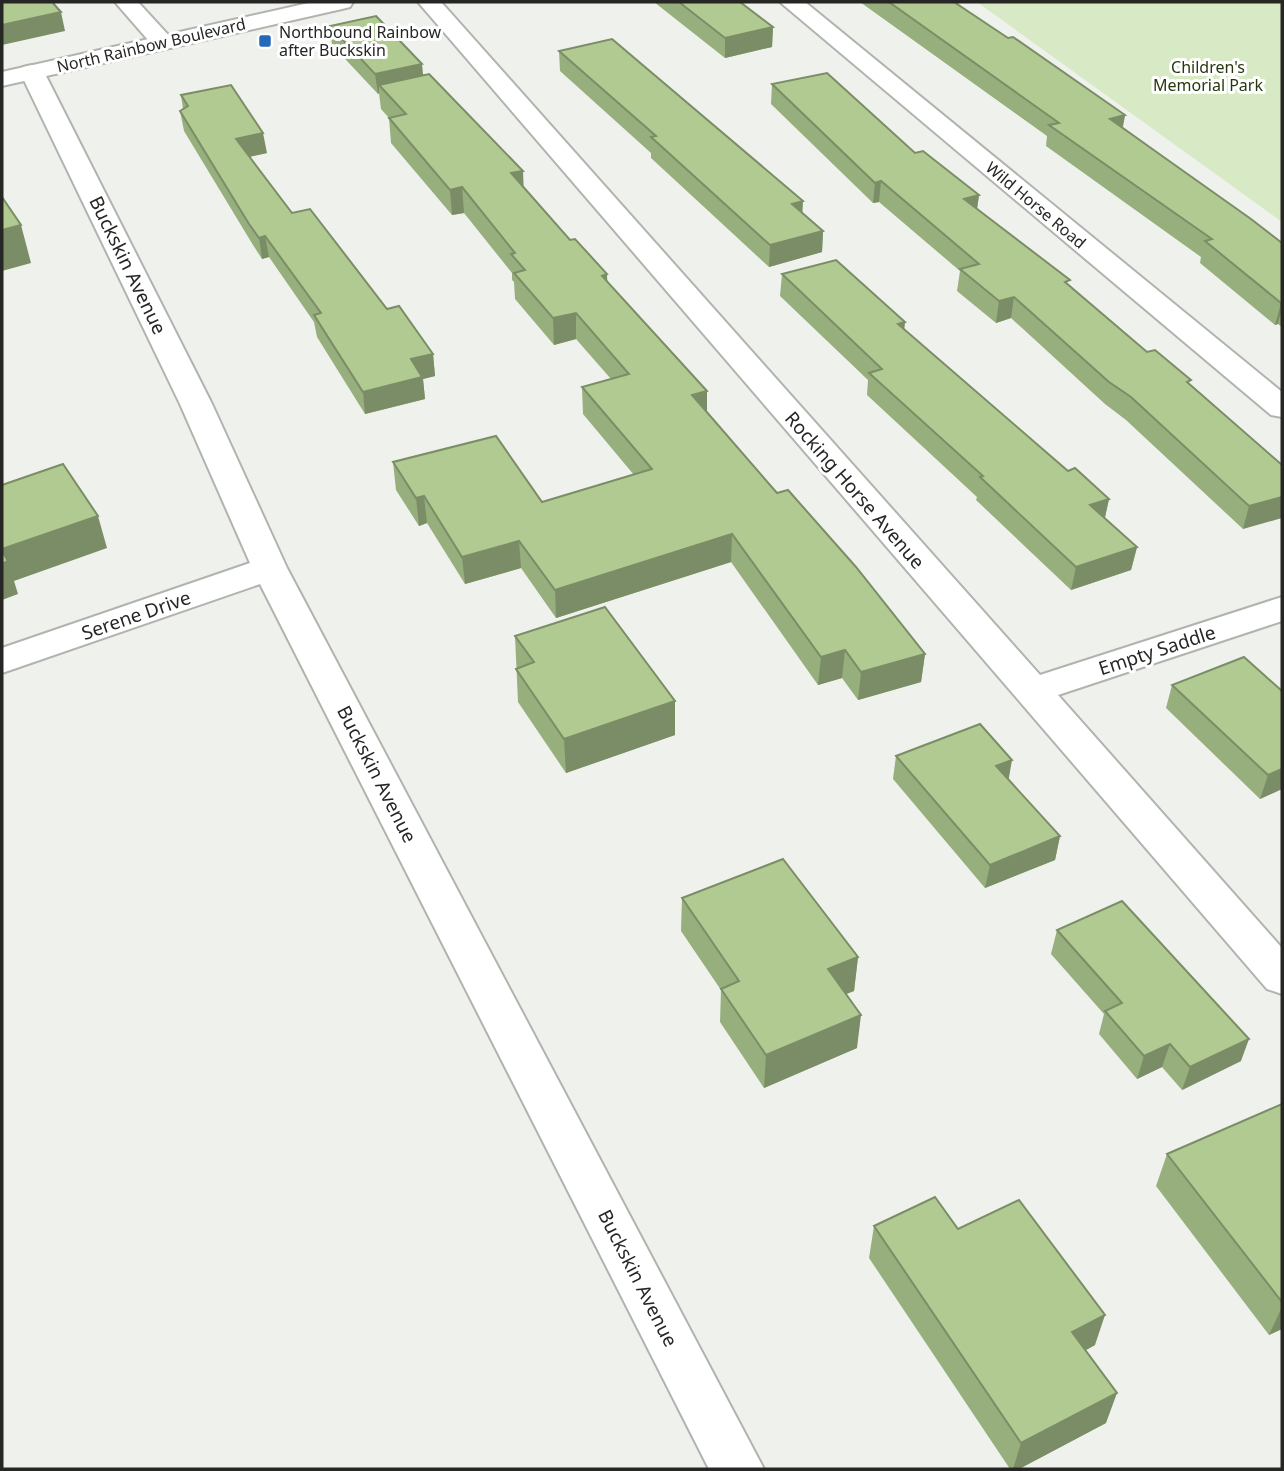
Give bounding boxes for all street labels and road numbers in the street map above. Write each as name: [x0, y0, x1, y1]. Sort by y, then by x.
street label: North Rainbow Boulevard: [54, 13, 248, 77]
street label: Wild Horse Road: [981, 157, 1091, 253]
street label: Buckskin Avenue: [83, 191, 173, 339]
street label: Rocking Horse Avenue: [779, 406, 931, 574]
street label: Serene Drive: [78, 584, 194, 646]
street label: Empty Saddle: [1095, 619, 1219, 681]
street label: Buckskin Avenue: [331, 701, 423, 847]
street label: Buckskin Avenue: [592, 1205, 684, 1351]

